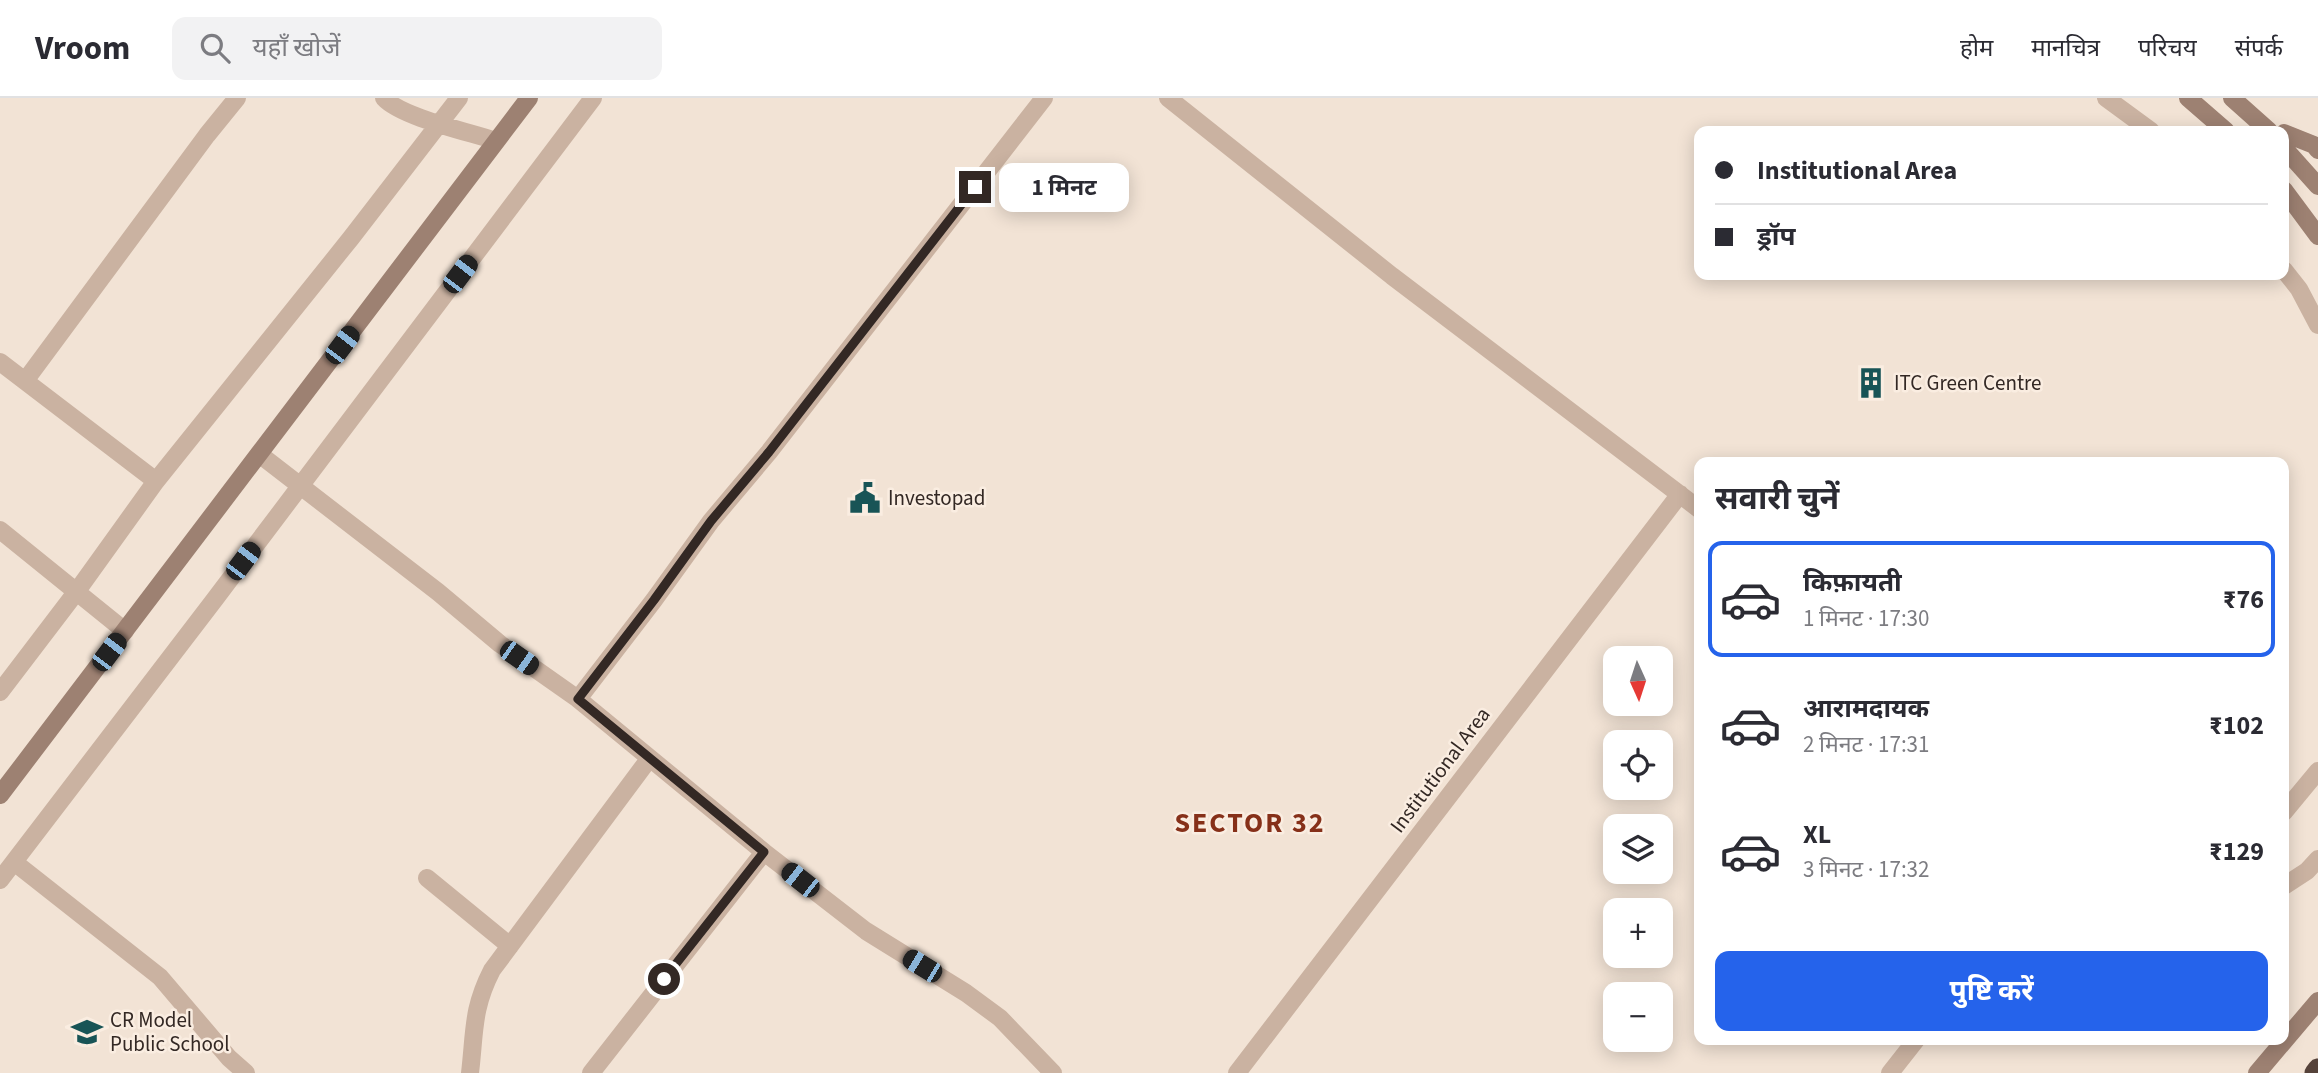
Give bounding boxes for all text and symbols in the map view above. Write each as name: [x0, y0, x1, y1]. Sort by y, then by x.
search box: [172, 17, 662, 80]
text: Vroom: [35, 25, 130, 72]
icon: search: [196, 29, 234, 67]
text: यहाँ खोजें: [252, 29, 341, 66]
text: होम: [1960, 31, 1993, 66]
text: मानचित्र: [2031, 31, 2100, 66]
text: परिचय: [2138, 31, 2197, 66]
text: संपर्क: [2235, 31, 2283, 66]
text: Institutional Area: [1757, 152, 1957, 189]
callout: 1 मिनट: [1000, 162, 1129, 212]
route end: [959, 171, 991, 203]
text: 1 मिनट: [1031, 171, 1097, 204]
text: ड्रॉप: [1757, 218, 1795, 255]
car: [439, 251, 482, 297]
car: [321, 322, 364, 368]
building icon: ITC Green Centre: [1854, 366, 1888, 400]
place label: ITC Green Centre: [1894, 368, 2042, 398]
text: सवारी चुनें: [1715, 476, 1839, 522]
public building icon: Investopad: [848, 481, 882, 515]
place label: Investopad: [888, 483, 985, 513]
car: [222, 538, 265, 584]
text: किफ़ायती: [1803, 564, 1902, 601]
icon: car: [1719, 568, 1782, 631]
text: ₹76: [2223, 581, 2264, 618]
text: 1 मिनट · 17:30: [1803, 602, 1929, 635]
car: [88, 629, 131, 675]
car: [496, 637, 543, 679]
north arrow: [1603, 646, 1673, 716]
map controls: [1603, 646, 1673, 1052]
text: आरामदायक: [1803, 690, 1929, 727]
icon: car: [1719, 694, 1782, 757]
street label: Institutional Area: [1383, 701, 1497, 839]
text: ₹102: [2209, 707, 2264, 744]
text: 2 मिनट · 17:31: [1803, 728, 1929, 761]
button: locate: [1603, 730, 1673, 800]
district label: SECTOR 32: [1174, 803, 1326, 843]
button: layers: [1603, 814, 1673, 884]
text: XL: [1803, 816, 1831, 853]
icon: car: [1719, 820, 1782, 883]
text: ₹129: [2209, 833, 2264, 870]
text: 3 मिनट · 17:32: [1803, 853, 1929, 886]
car: [777, 859, 824, 901]
button: +: [1603, 898, 1673, 968]
car: [899, 946, 946, 986]
button: पुष्टि करें: [1715, 951, 2268, 1031]
route start: [648, 963, 680, 995]
button: −: [1603, 982, 1673, 1052]
place label: CR Model Public School: [110, 1005, 230, 1059]
school or university icon: CR Model Public School: [70, 1015, 104, 1049]

